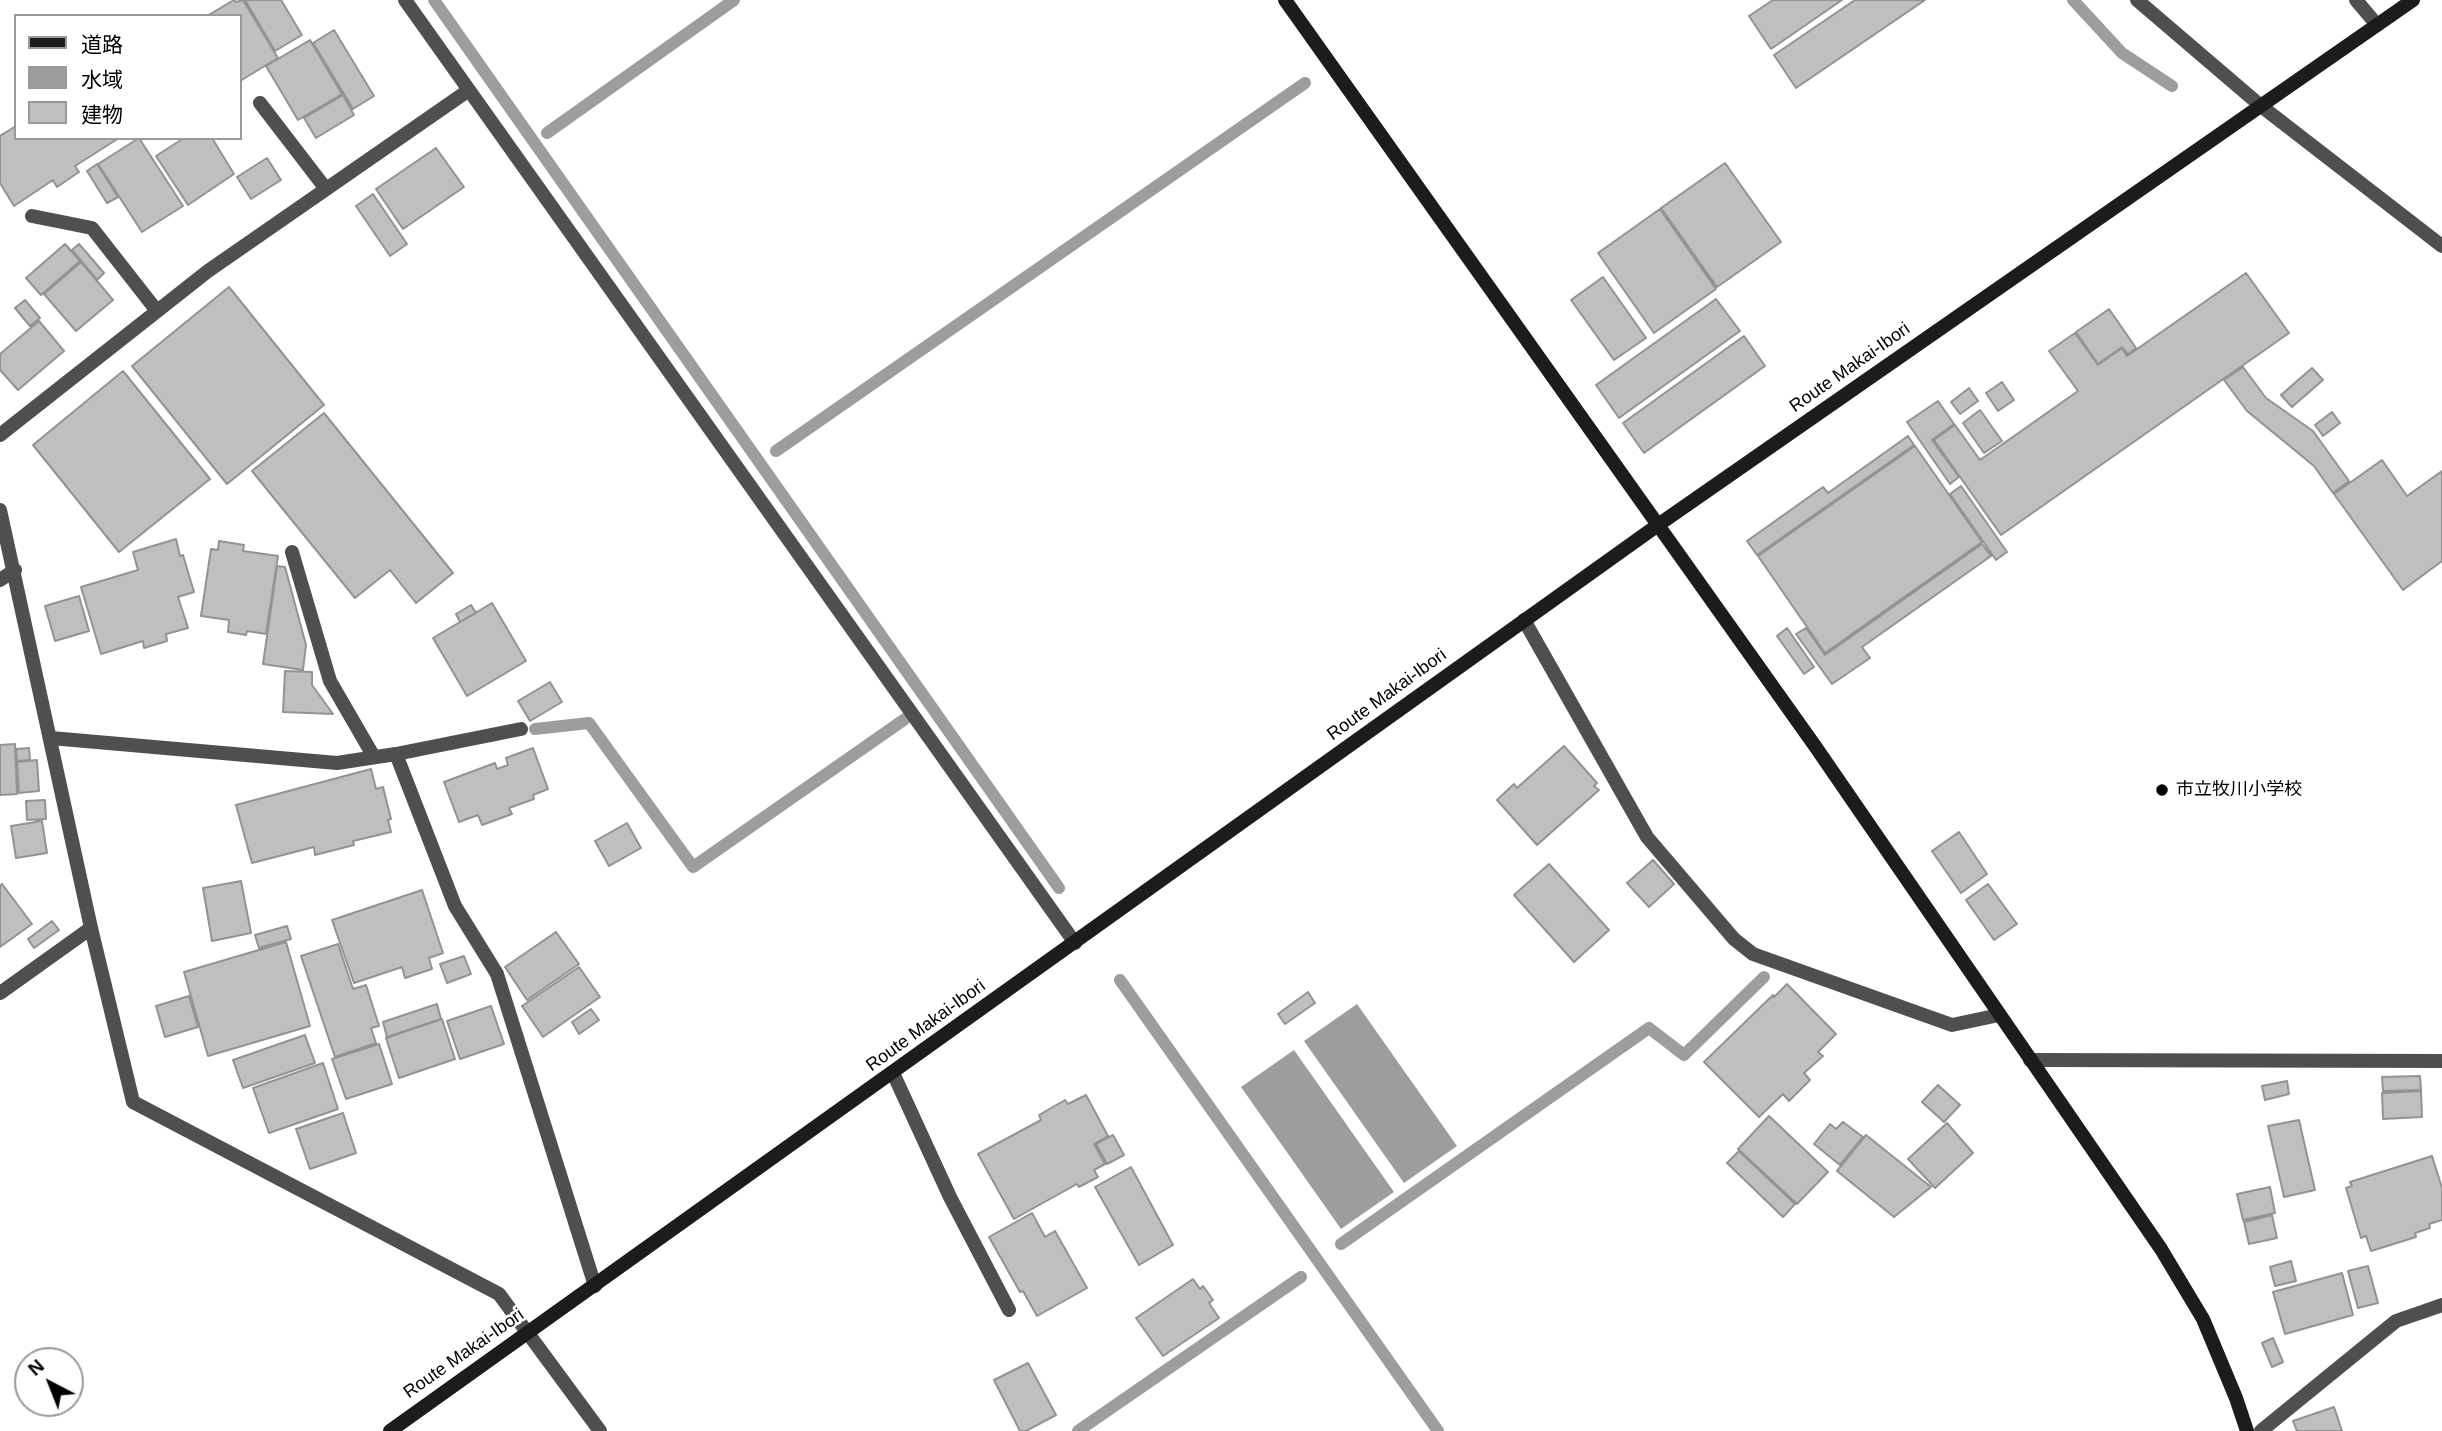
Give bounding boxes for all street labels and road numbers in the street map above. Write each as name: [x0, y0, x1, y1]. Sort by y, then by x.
street label: Route Makai-Ibori: [1786, 318, 1914, 418]
street label: Route Makai-Ibori: [1323, 645, 1451, 745]
street label: Route Makai-Ibori: [862, 976, 990, 1076]
street label: Route Makai-Ibori: [400, 1304, 528, 1404]

